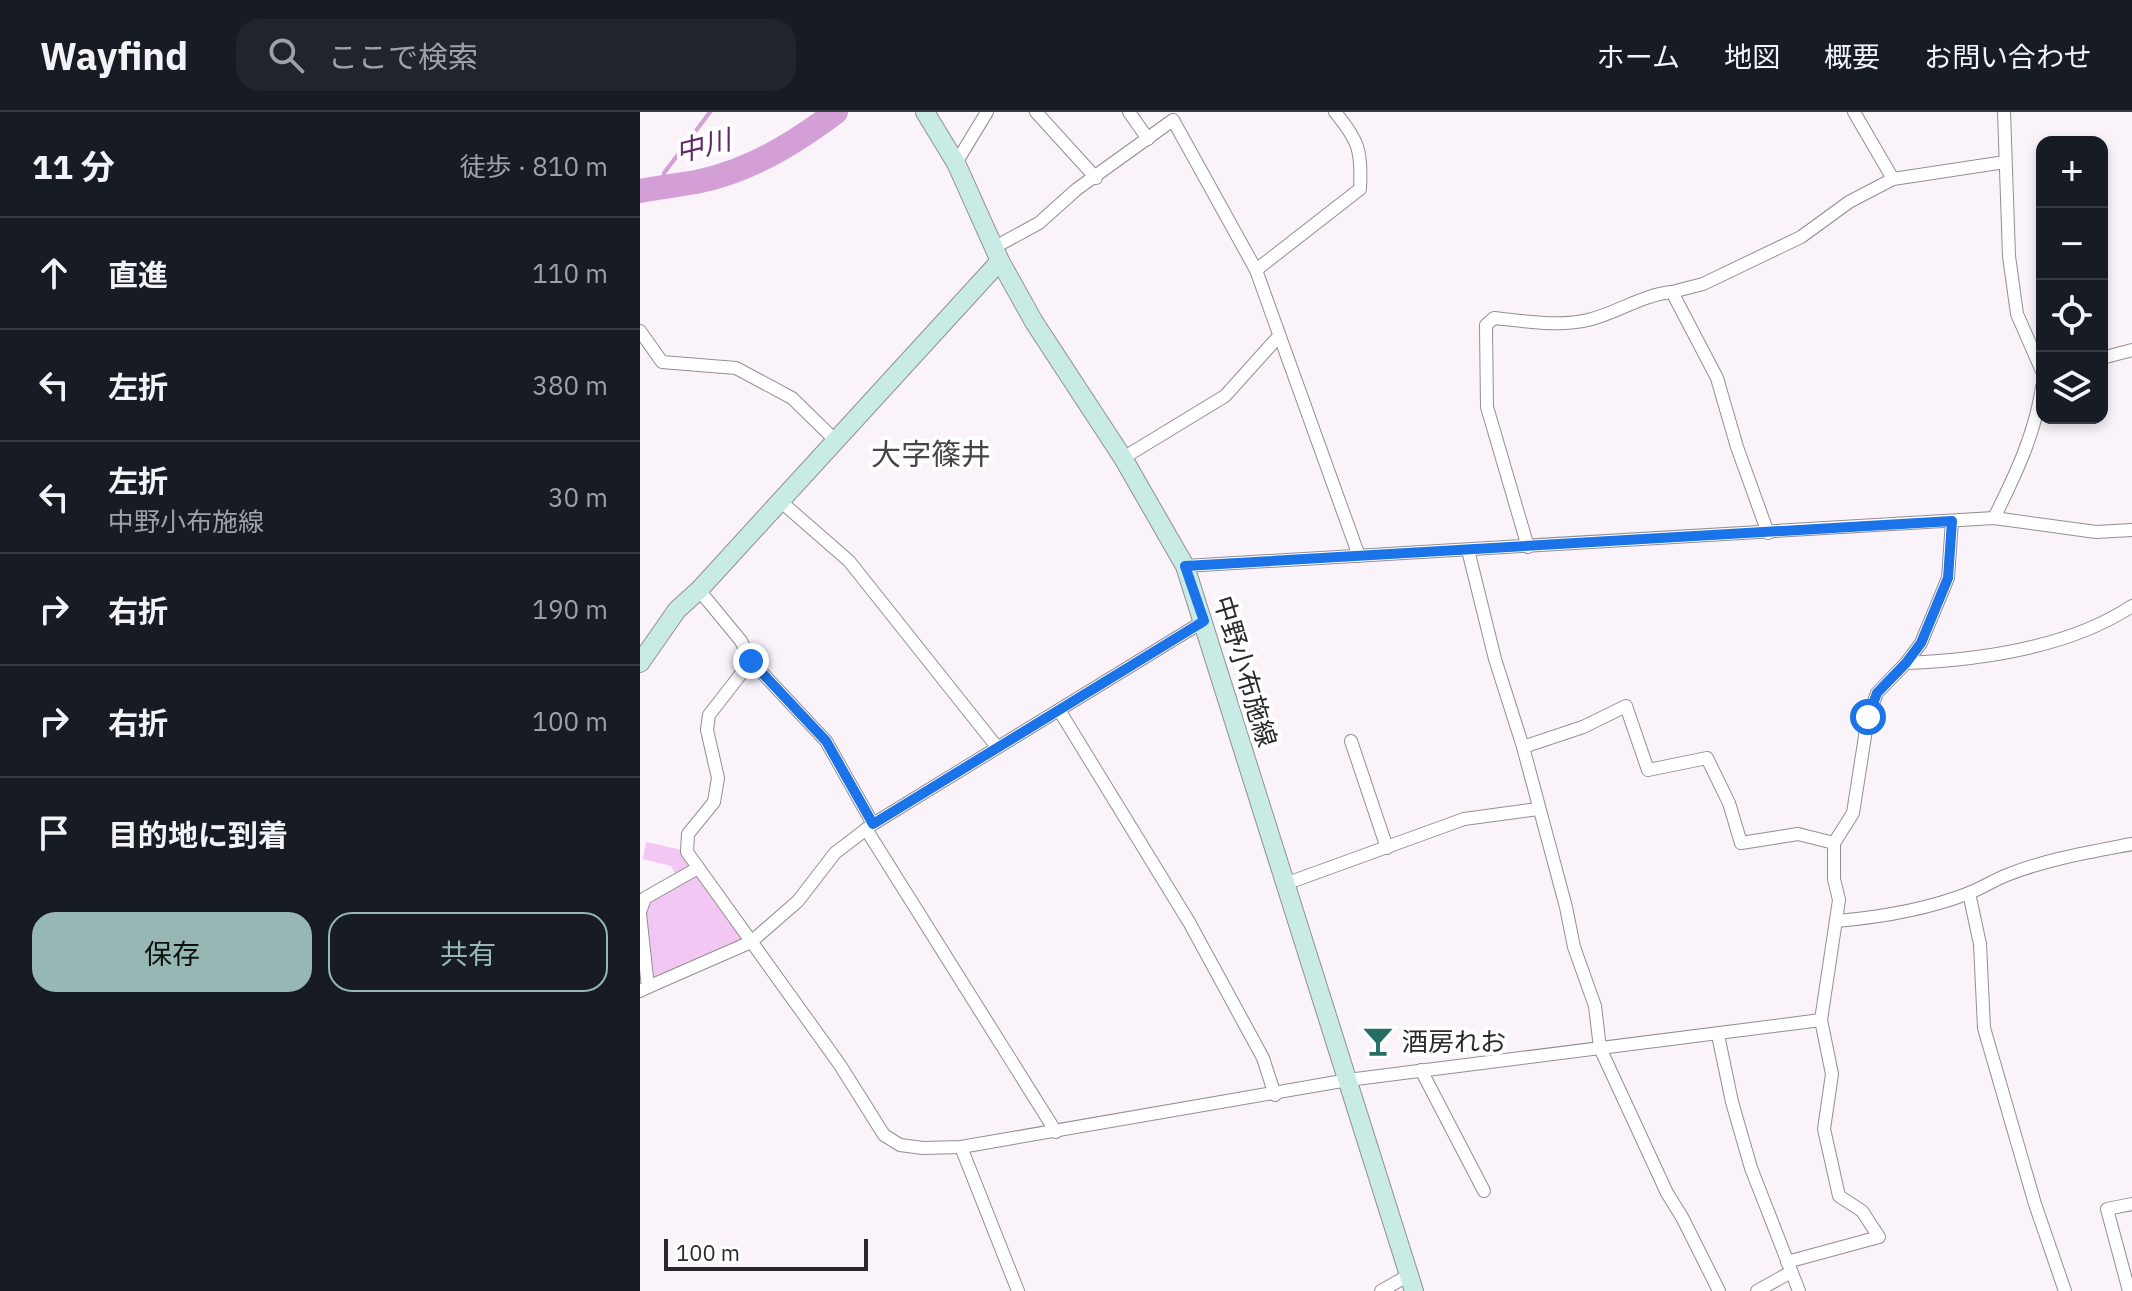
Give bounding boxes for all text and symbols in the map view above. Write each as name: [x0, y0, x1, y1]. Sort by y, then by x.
search box: [236, 19, 796, 91]
text: Wayfind: [40, 31, 188, 80]
icon: search: [264, 33, 308, 77]
text: ここで検索: [328, 37, 478, 76]
text: ホーム: [1597, 38, 1680, 75]
text: 地図: [1724, 38, 1780, 75]
text: 概要: [1824, 38, 1880, 75]
text: お問い合わせ: [1924, 38, 2092, 75]
water label: 中川: [671, 120, 738, 170]
map controls: [2036, 136, 2108, 424]
button: +: [2036, 136, 2108, 208]
text: 11 分: [32, 144, 115, 188]
text: 徒歩 · 810 m: [460, 149, 608, 183]
button: −: [2036, 208, 2108, 280]
icon: ahead: [32, 251, 76, 295]
text: 直進: [108, 255, 168, 294]
text: 110 m: [532, 256, 608, 290]
button: locate: [2036, 280, 2108, 352]
button: layers: [2036, 352, 2108, 424]
icon: left: [32, 363, 76, 407]
text: 左折: [108, 367, 168, 406]
text: 380 m: [532, 368, 608, 402]
district label: 大字篠井: [871, 434, 991, 473]
text: 左折: [108, 461, 168, 500]
icon: left: [32, 475, 76, 519]
text: 30 m: [548, 480, 608, 514]
text: 中野小布施線: [108, 504, 264, 538]
icon: right: [32, 587, 76, 631]
text: 右折: [108, 591, 168, 630]
street label: 中野小布施線: [1207, 591, 1285, 751]
text: 190 m: [532, 592, 608, 626]
route end: [733, 643, 769, 679]
icon: right: [32, 699, 76, 743]
route start: [1850, 699, 1886, 735]
text: 右折: [108, 703, 168, 742]
text: 100 m: [532, 704, 608, 738]
icon: arrive: [32, 811, 76, 855]
text: 目的地に到着: [108, 815, 288, 854]
button: 保存: [32, 912, 312, 992]
button: 共有: [328, 912, 608, 992]
bar icon: 酒房れお: [1361, 1024, 1395, 1058]
place label: 酒房れお: [1402, 1024, 1506, 1058]
scale bar: [664, 1235, 868, 1271]
text: 100 m: [676, 1238, 740, 1267]

